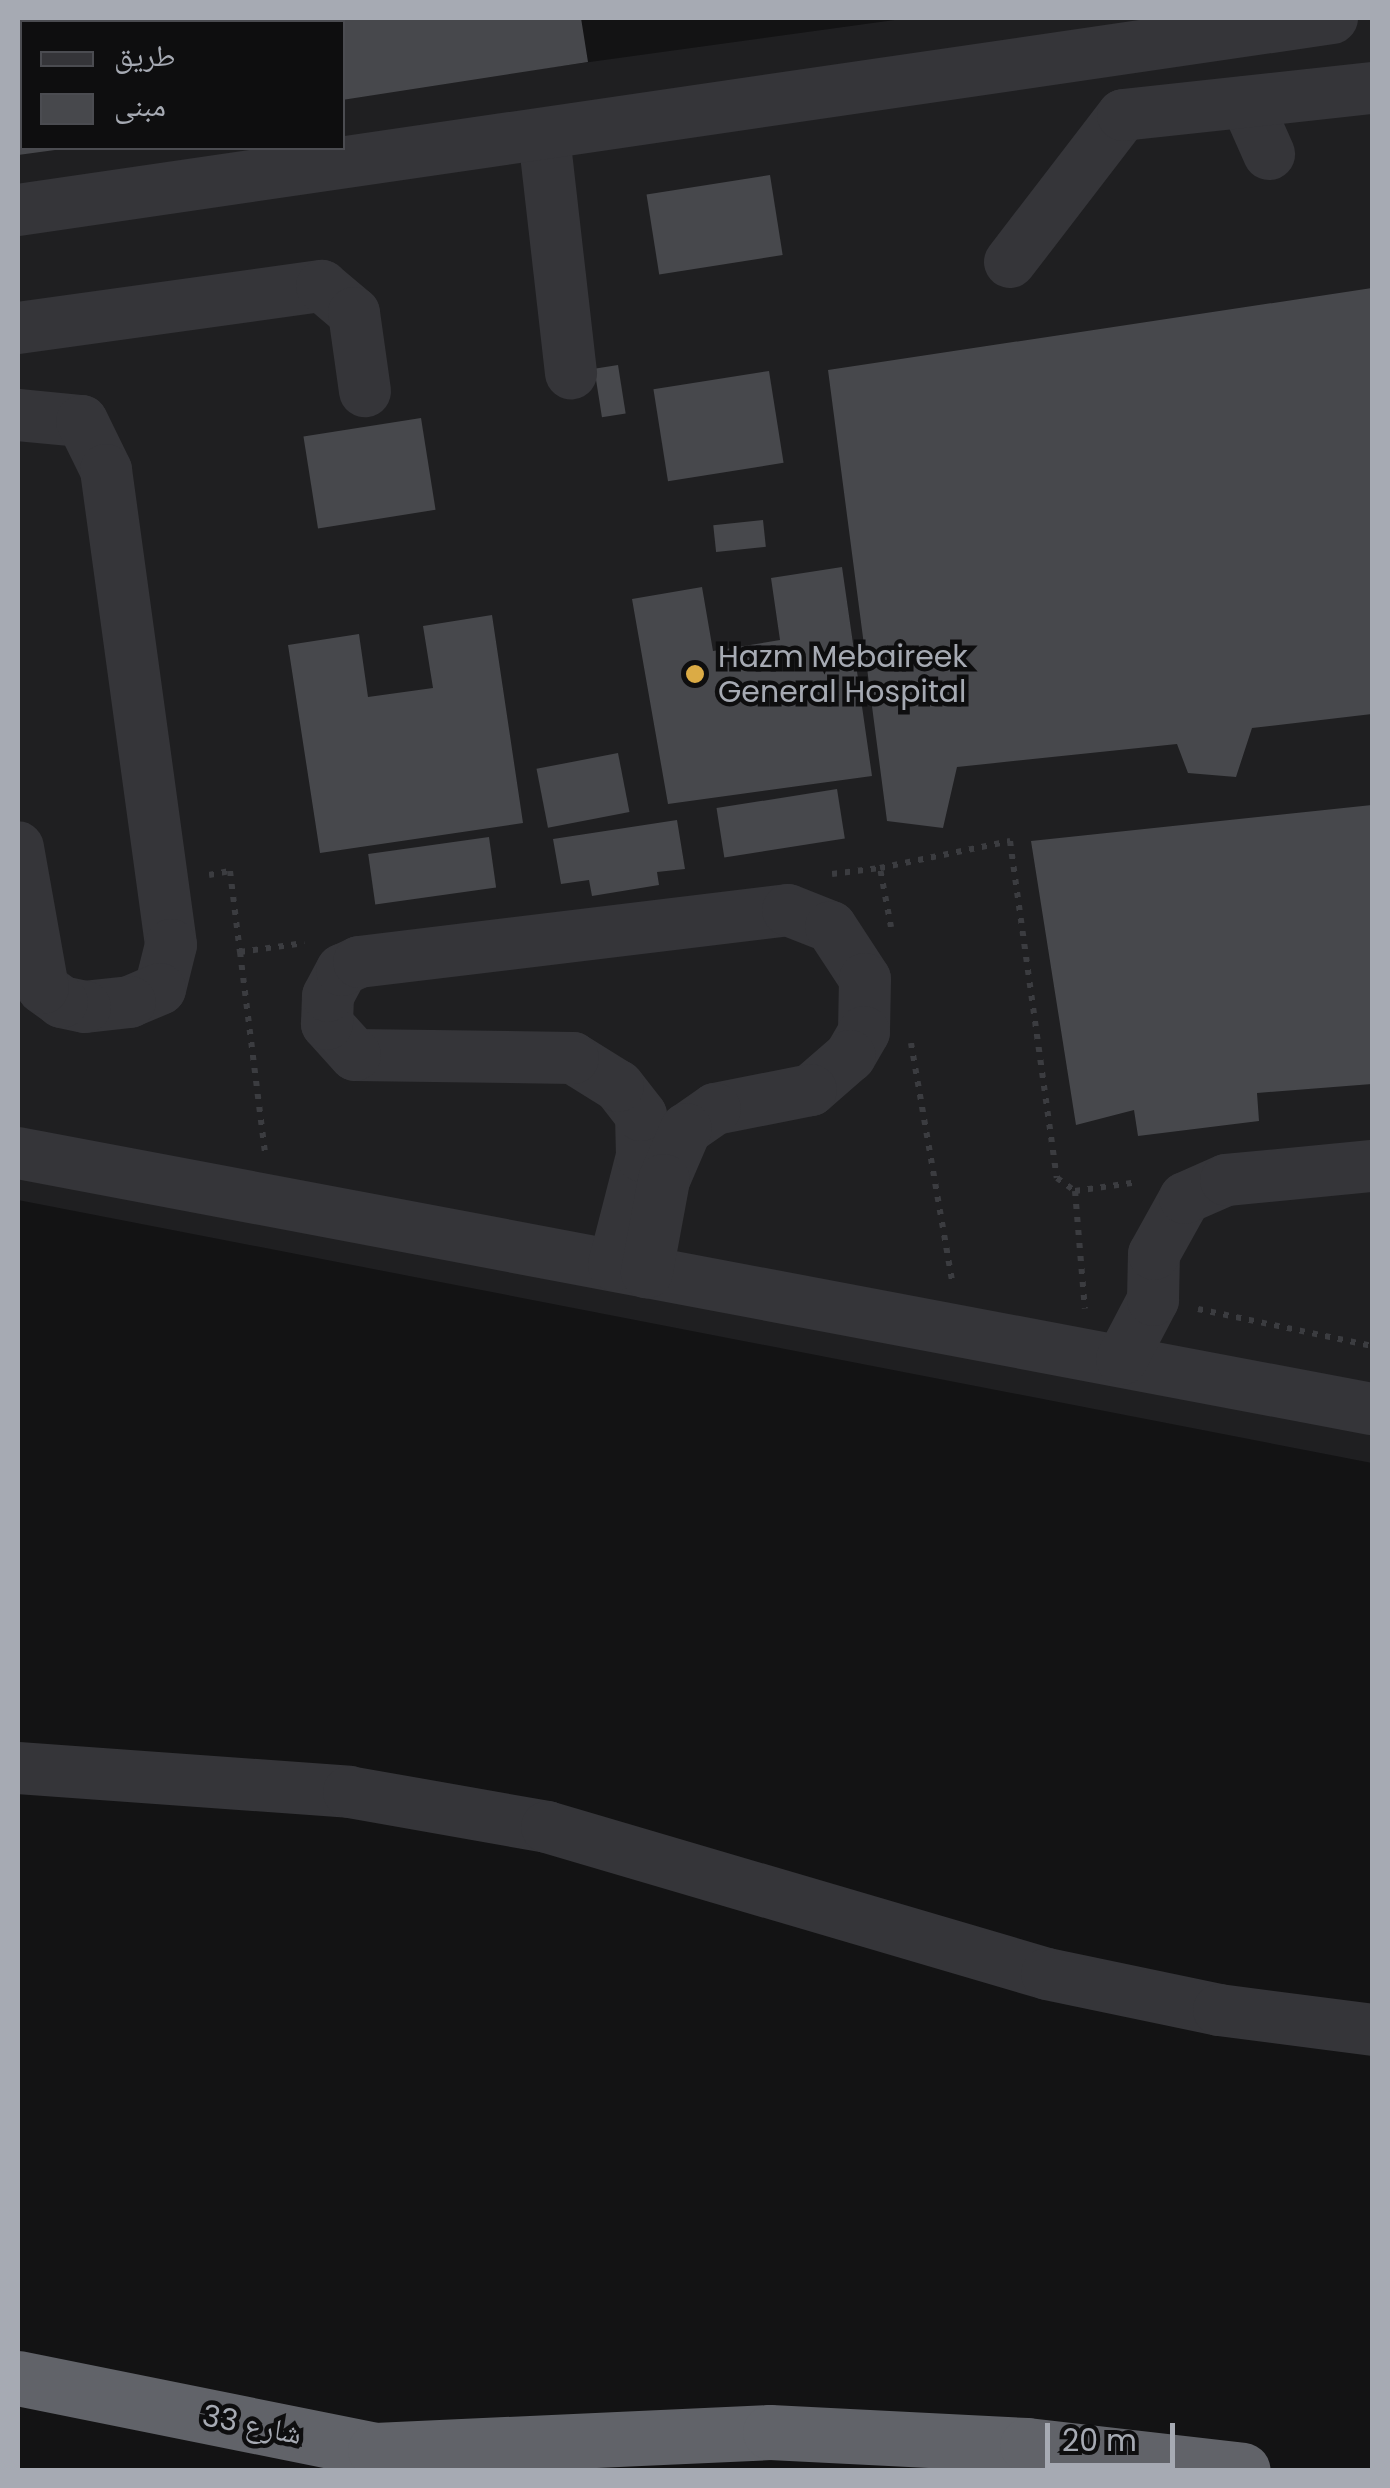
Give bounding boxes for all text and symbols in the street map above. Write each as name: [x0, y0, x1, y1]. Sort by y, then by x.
legend: [20, 20, 345, 150]
text: طريق: [114, 34, 175, 77]
text: مبنى: [114, 84, 166, 127]
place label: Hazm Mebaireek General Hospital: [718, 639, 968, 710]
marker: Hazm Mebaireek General Hospital: [682, 661, 708, 687]
street label: شارع 33: [199, 2398, 305, 2452]
scale bar: [1050, 2403, 1180, 2465]
text: 20 m: [1062, 2419, 1137, 2462]

